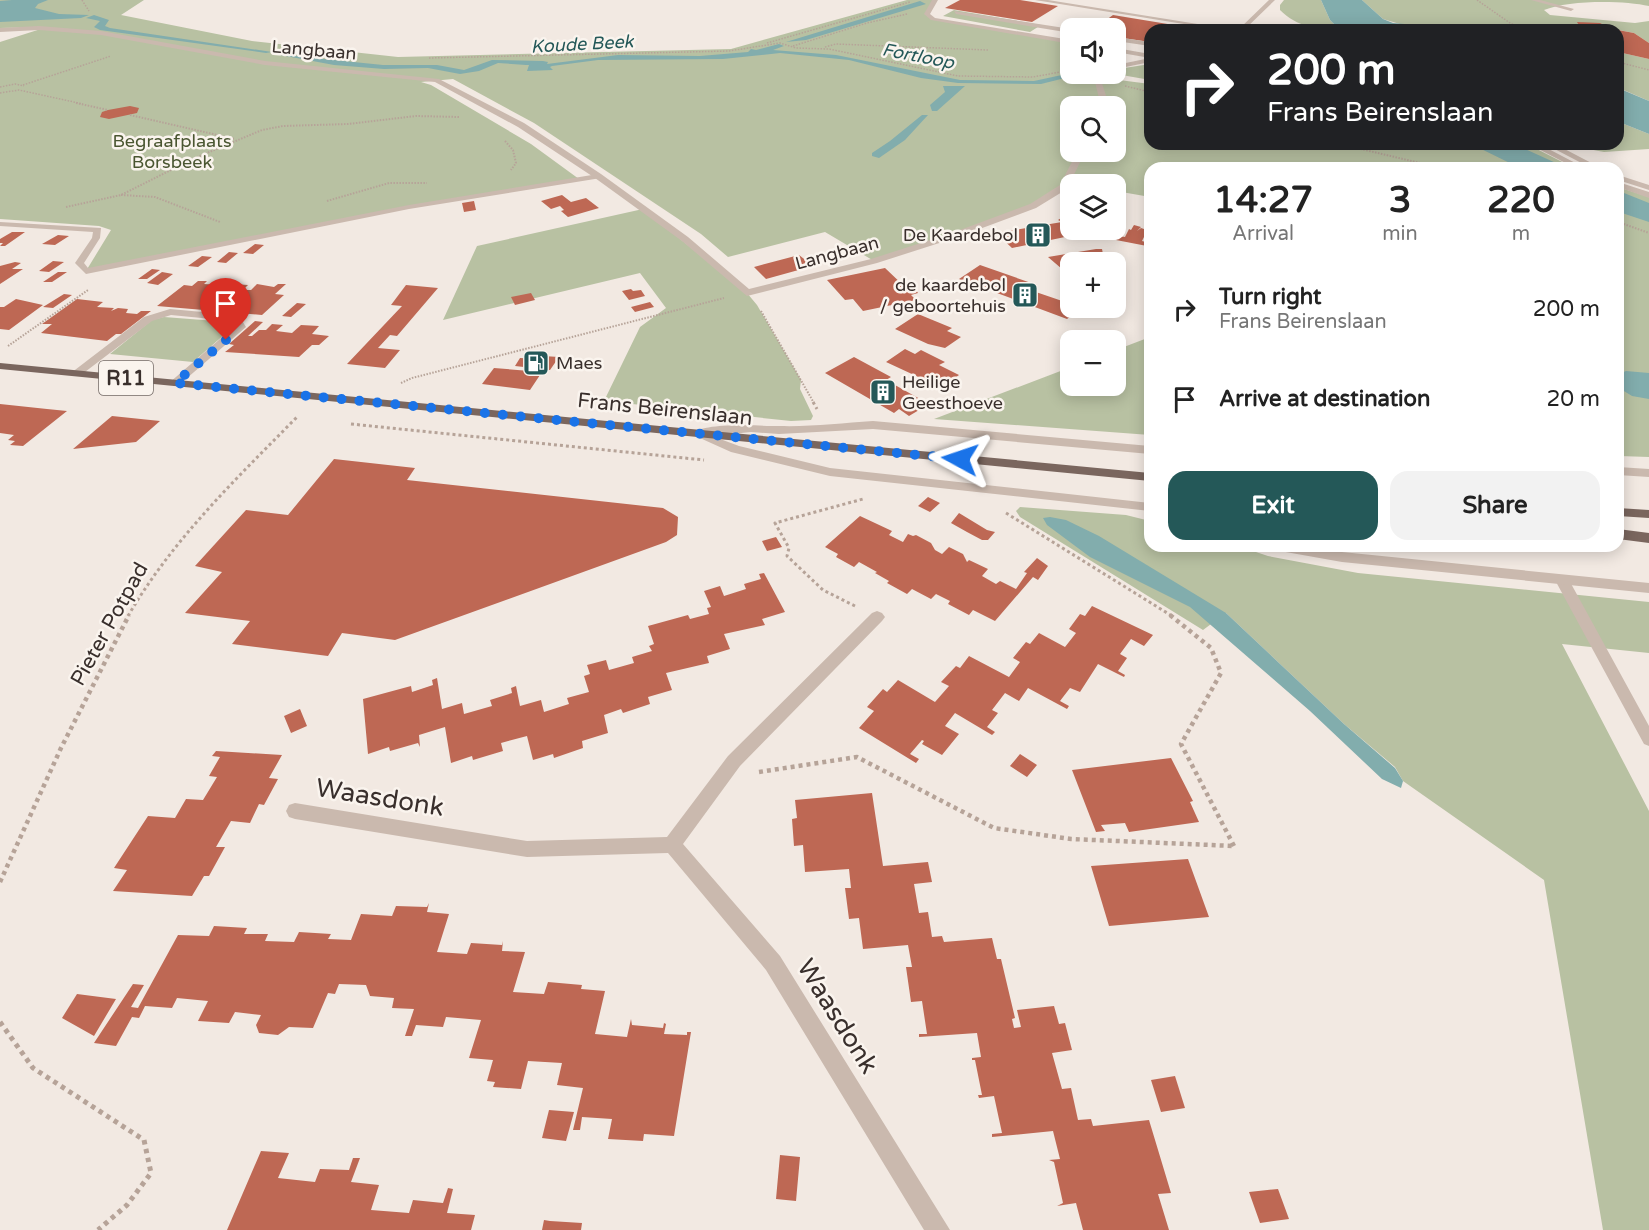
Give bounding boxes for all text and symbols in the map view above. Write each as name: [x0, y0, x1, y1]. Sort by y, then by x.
map controls: [1060, 18, 1126, 396]
button: sound: [1060, 18, 1126, 84]
water label: Koude Beek: [530, 30, 635, 58]
street label: Langbaan: [271, 35, 357, 65]
water label: Fortloop: [880, 38, 957, 74]
text: 200 m: [1267, 45, 1396, 96]
icon: right: [1168, 48, 1246, 126]
button: search: [1060, 96, 1126, 162]
text: Frans Beirenslaan: [1267, 96, 1493, 129]
park label: Begraafplaats Borsbeek: [112, 130, 232, 173]
button: layers: [1060, 174, 1126, 240]
text: 14:27: [1213, 179, 1313, 222]
text: 3: [1389, 179, 1411, 222]
text: 220: [1487, 179, 1555, 222]
building icon: De Kaardebol: [1023, 220, 1053, 250]
text: Arrival: [1232, 222, 1294, 246]
text: min: [1382, 222, 1418, 246]
text: m: [1512, 222, 1530, 246]
place label: De Kaardebol: [903, 224, 1018, 246]
street label: Langbaan: [793, 231, 881, 275]
button: +: [1060, 252, 1126, 318]
place label: de kaardebol / geboortehuis: [880, 274, 1006, 317]
pin: [200, 278, 251, 340]
building icon: de kaardebol / geboortehuis: [1010, 280, 1040, 310]
text: Turn right: [1219, 284, 1321, 310]
icon: arrive: [209, 287, 242, 320]
icon: right: [1168, 293, 1201, 326]
text: 200 m: [1533, 296, 1600, 322]
text: Frans Beirenslaan: [1219, 310, 1387, 334]
button: −: [1060, 330, 1126, 396]
fuel station icon: Maes: [521, 348, 551, 378]
place label: Maes: [556, 352, 602, 374]
road number: R11: [99, 361, 153, 395]
place label: Heilige Geesthoeve: [902, 371, 1003, 414]
building icon: Heilige Geesthoeve: [868, 377, 898, 407]
icon: arrive: [1168, 383, 1201, 416]
text: Arrive at destination: [1219, 386, 1430, 412]
text: 20 m: [1546, 386, 1600, 412]
street label: Frans Beirenslaan: [576, 388, 754, 431]
position arrow: [928, 427, 992, 491]
button: Exit: [1168, 471, 1378, 540]
button: Share: [1390, 471, 1600, 540]
street label: Pieter Potpad: [65, 558, 154, 690]
street label: Waasdonk: [314, 772, 446, 823]
street label: Waasdonk: [790, 953, 885, 1079]

